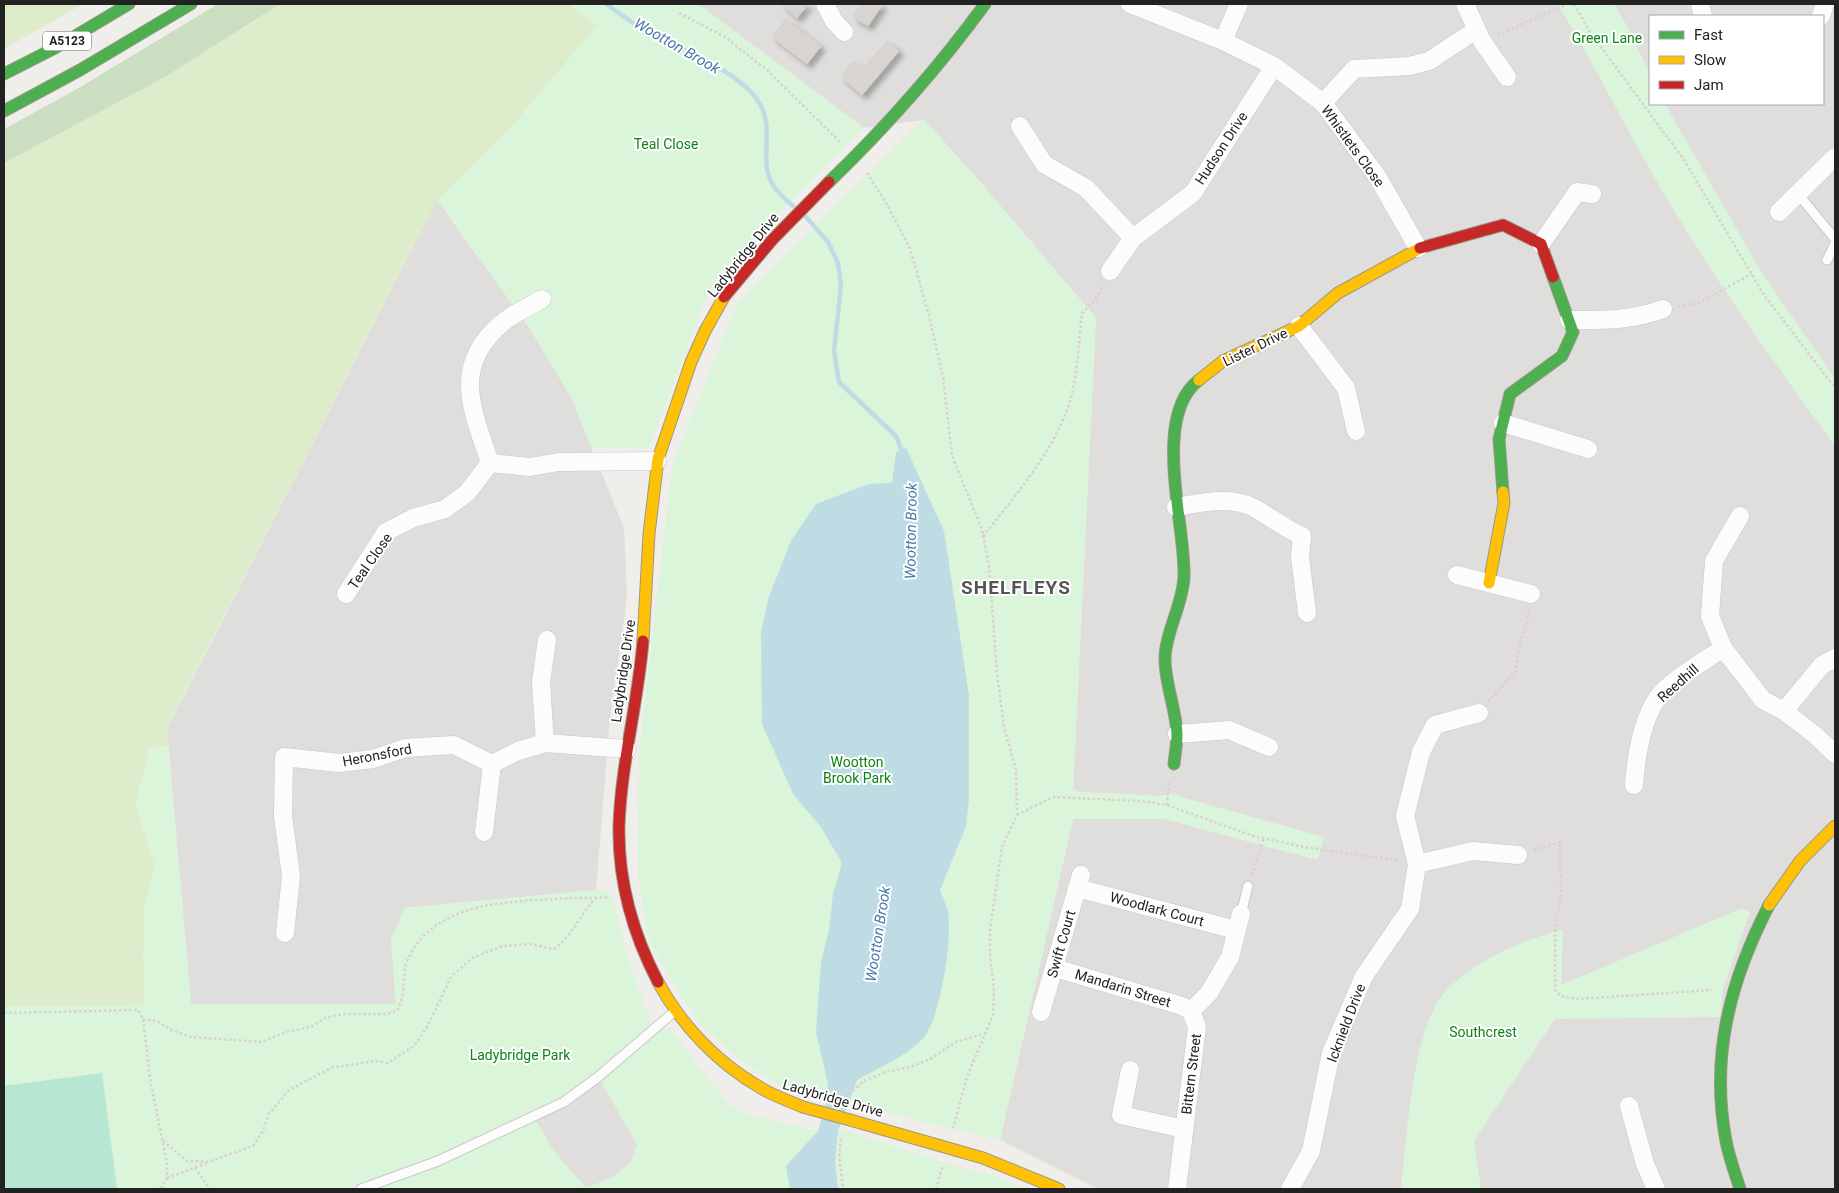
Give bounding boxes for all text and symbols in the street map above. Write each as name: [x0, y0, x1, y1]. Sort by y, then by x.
water label: Wootton Brook: [631, 14, 724, 78]
legend: [1649, 15, 1824, 105]
text: Fast: [1694, 26, 1723, 44]
park label: Green Lane: [1572, 30, 1642, 46]
road number: A5123: [43, 31, 91, 50]
text: Slow: [1694, 51, 1726, 69]
text: Jam: [1694, 76, 1724, 94]
street label: Whistlets Close: [1318, 102, 1388, 190]
street label: Hudson Drive: [1192, 109, 1250, 187]
park label: Teal Close: [634, 136, 698, 152]
street label: Ladybridge Drive: [704, 210, 782, 300]
street label: Lister Drive: [1220, 325, 1290, 369]
water label: Wootton Brook: [901, 482, 921, 579]
street label: Teal Close: [345, 530, 395, 592]
district label: SHELFLEYS: [961, 576, 1071, 599]
street label: Ladybridge Drive: [608, 618, 638, 724]
street label: Reedhill: [1654, 661, 1702, 705]
street label: Heronsford: [341, 740, 413, 770]
park label: Wootton Brook Park: [823, 754, 892, 786]
water label: Wootton Brook: [862, 884, 895, 983]
street label: Woodlark Court: [1108, 889, 1206, 929]
street label: Swift Court: [1044, 908, 1078, 980]
street label: Mandarin Street: [1073, 966, 1173, 1010]
street label: Icknield Drive: [1324, 981, 1368, 1065]
park label: Southcrest: [1449, 1024, 1517, 1040]
street label: Bittern Street: [1178, 1032, 1204, 1115]
park label: Ladybridge Park: [470, 1047, 571, 1063]
street label: Ladybridge Drive: [781, 1076, 885, 1120]

